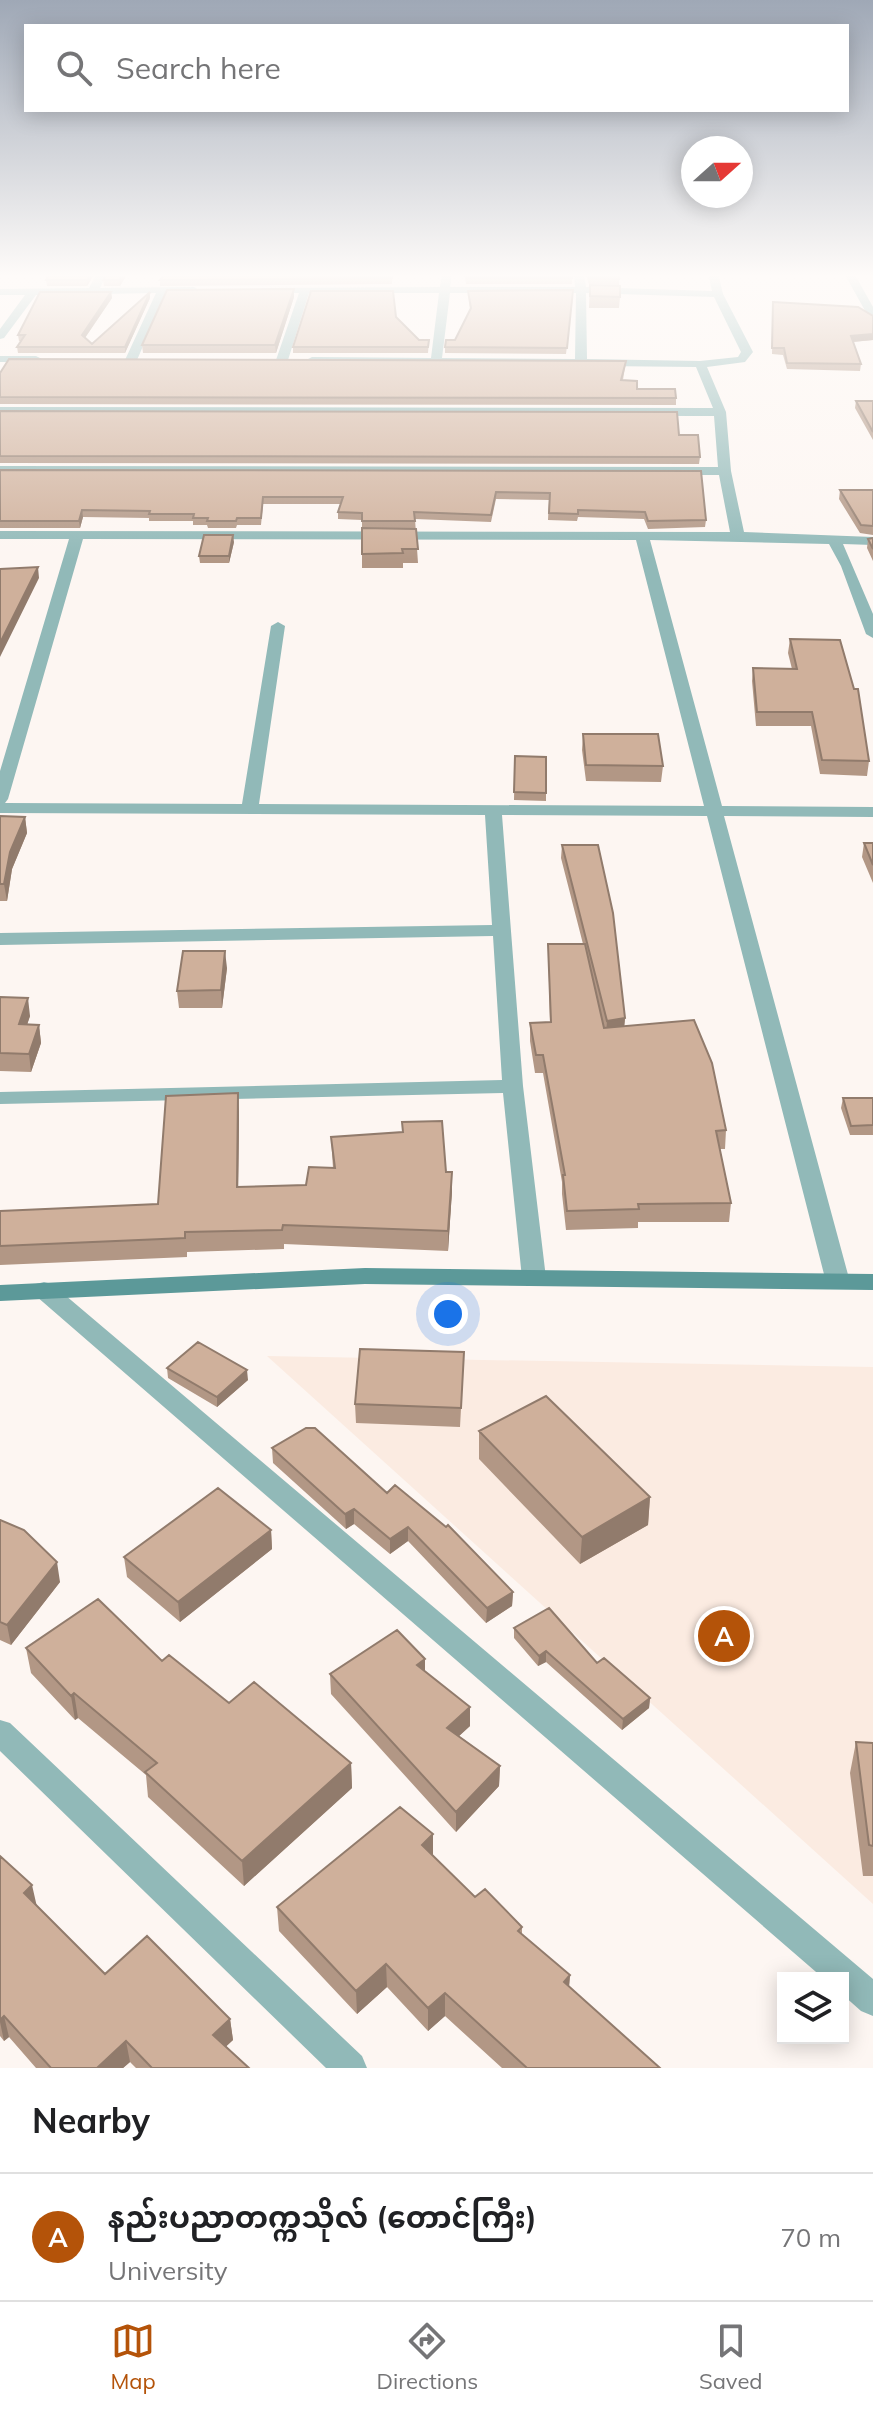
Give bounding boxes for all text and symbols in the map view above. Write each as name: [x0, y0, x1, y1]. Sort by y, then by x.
search box: [24, 24, 849, 112]
icon: search: [52, 46, 96, 90]
text: Search here: [116, 49, 281, 87]
north arrow: [681, 136, 753, 208]
your location: [428, 1294, 468, 1334]
pin: A: [698, 1606, 750, 1666]
map controls: [777, 1972, 849, 2044]
button: layers: [777, 1972, 849, 2044]
text: Nearby: [32, 2099, 150, 2142]
text: နည်းပညာတက္ကသိုလ် (တောင်ကြီး): [108, 2198, 537, 2236]
text: A: [48, 2221, 68, 2254]
text: 70 m: [780, 2221, 841, 2254]
text: University: [108, 2254, 228, 2287]
tab: Map: [110, 2319, 156, 2395]
tab: Directions: [377, 2319, 478, 2395]
tab: Saved: [699, 2319, 763, 2395]

